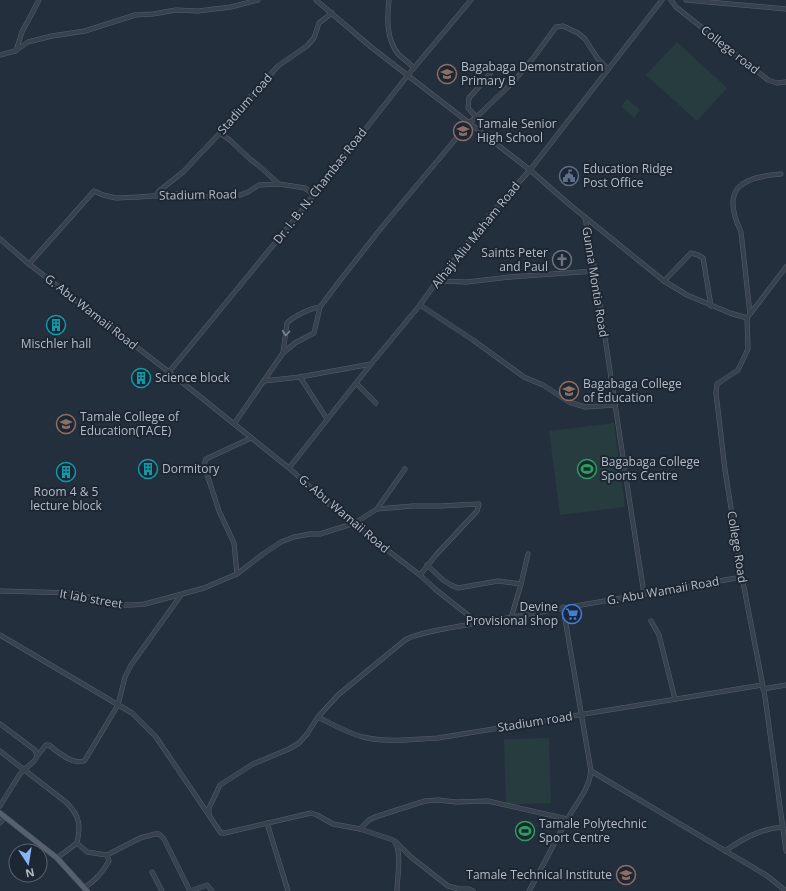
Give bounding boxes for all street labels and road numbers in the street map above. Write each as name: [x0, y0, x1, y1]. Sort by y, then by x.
street label: College road: [697, 21, 763, 78]
street label: Stadium road: [213, 70, 276, 138]
street label: Dr. I. B. N. Chambas Road: [269, 124, 370, 247]
street label: Alhaji Aliu Maham Road: [427, 178, 524, 291]
street label: Stadium Road: [159, 185, 237, 204]
street label: Gunna Montia Road: [578, 225, 613, 338]
street label: G. Abu Wamaii Road: [41, 270, 141, 353]
street label: G. Abu Wamaii Road: [295, 471, 393, 557]
street label: College Road: [723, 510, 752, 584]
street label: G. Abu Wamaii Road: [605, 572, 720, 609]
street label: It lab street: [58, 585, 124, 612]
street label: Stadium road: [496, 707, 574, 736]

